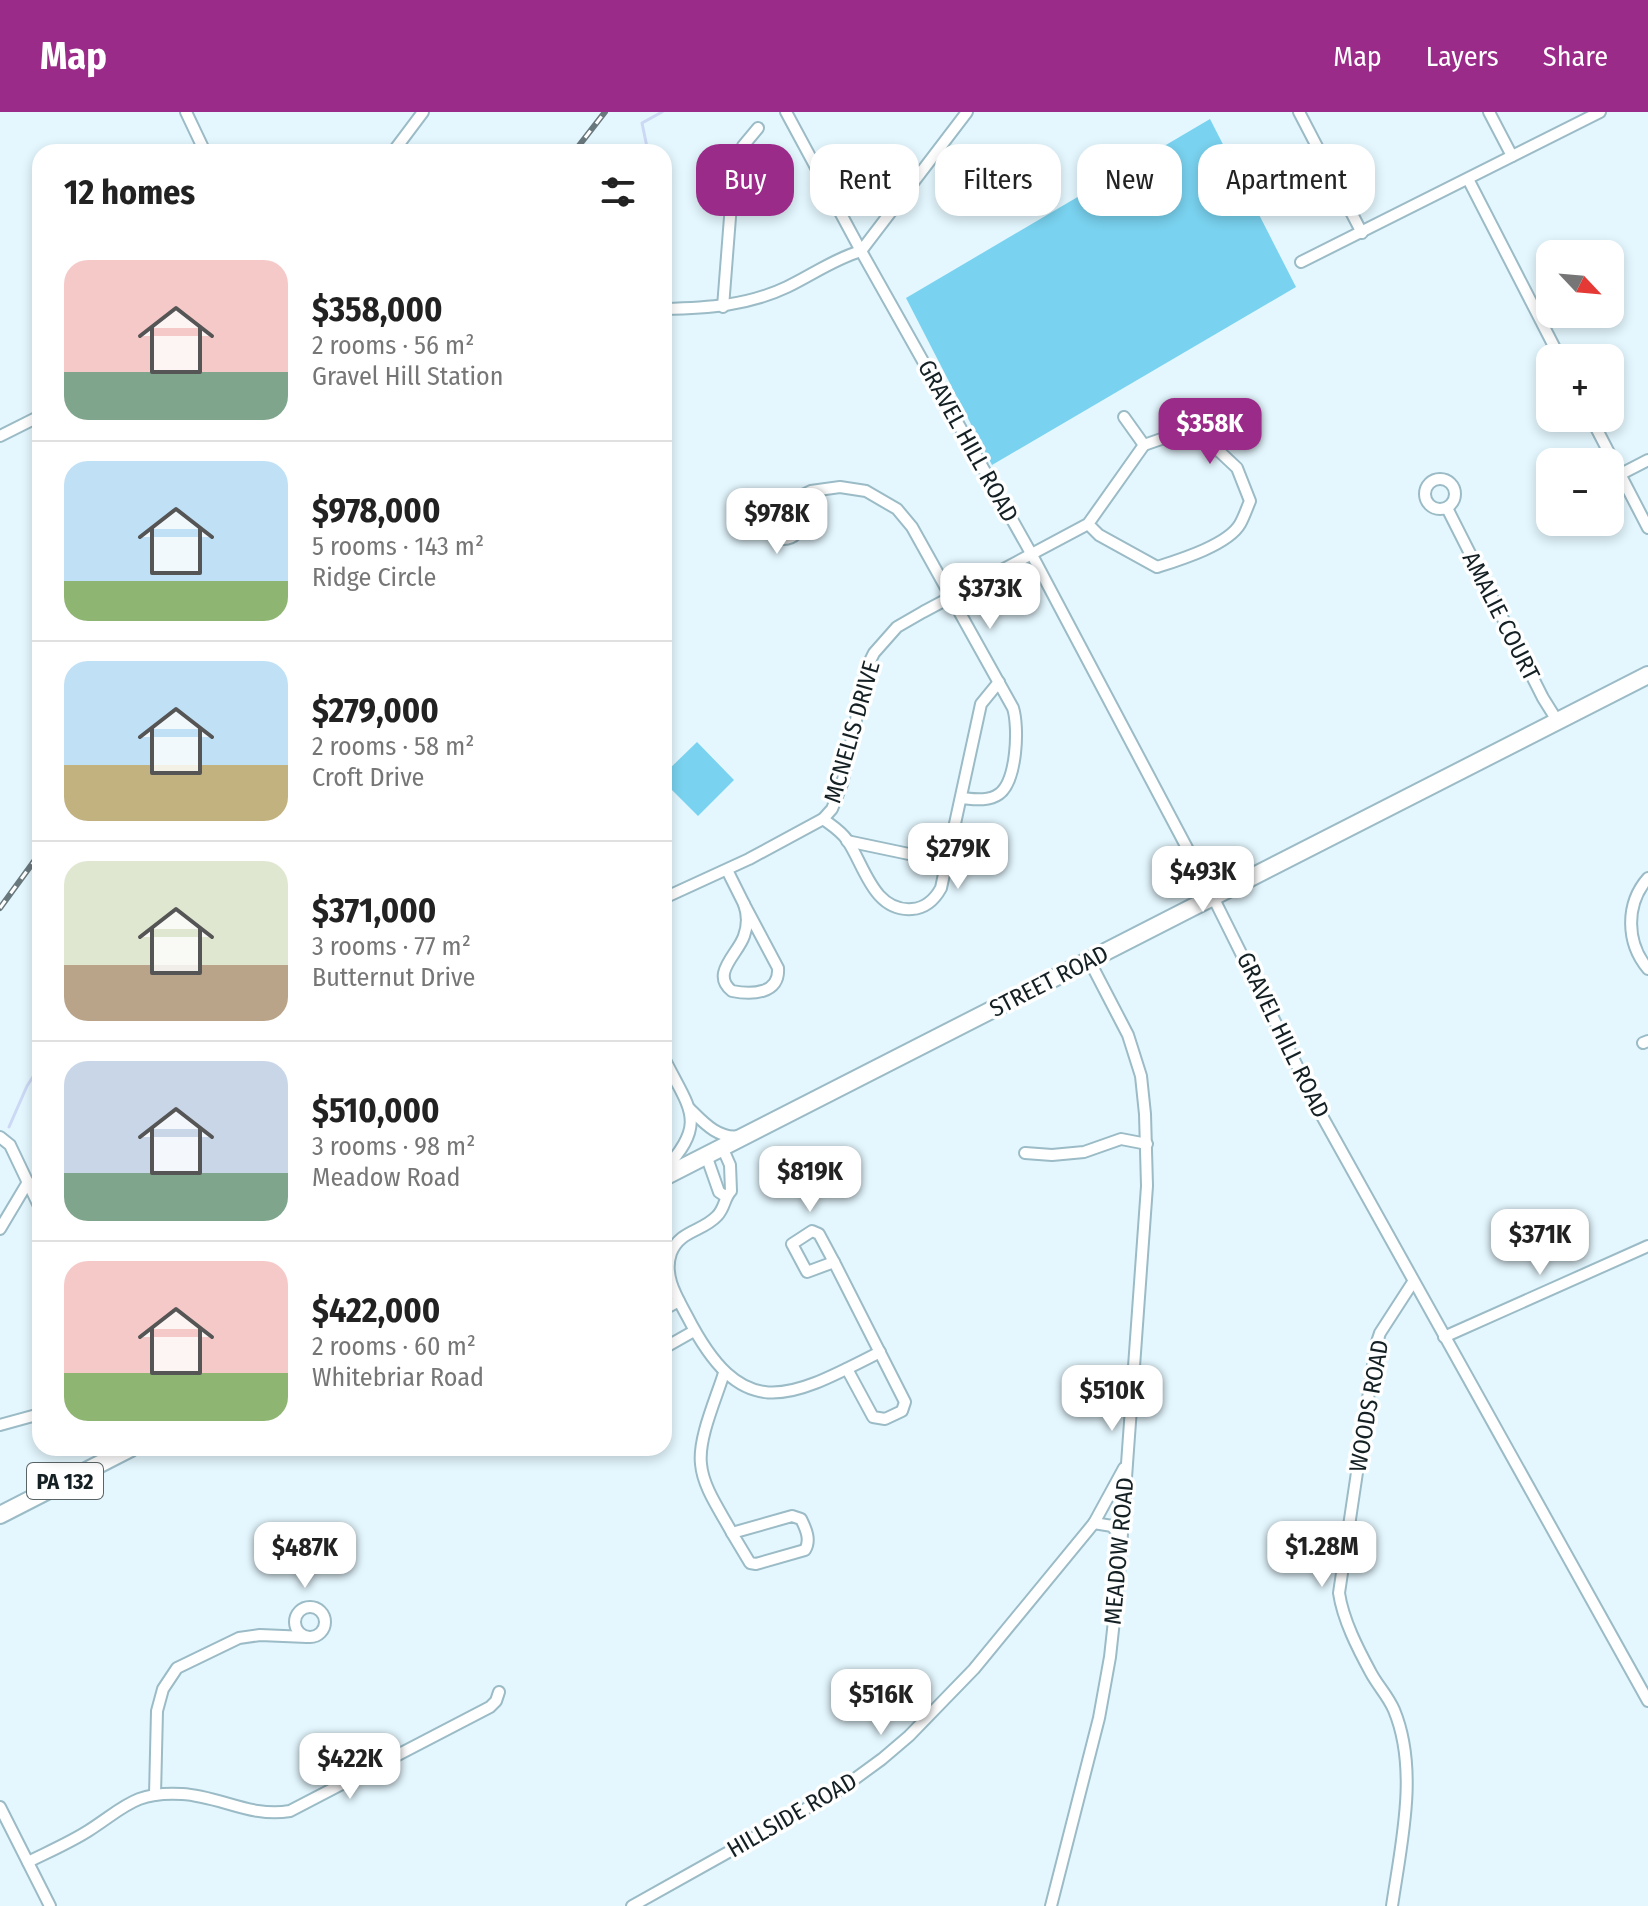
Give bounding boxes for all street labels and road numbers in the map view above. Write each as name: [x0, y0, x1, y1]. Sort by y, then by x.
street label: GRAVEL HILL ROAD: [912, 355, 1024, 527]
street label: AMALIE COURT: [1457, 547, 1545, 685]
street label: MCNELIS DRIVE: [818, 658, 886, 806]
street label: STREET ROAD: [985, 939, 1113, 1023]
street label: GRAVEL HILL ROAD: [1231, 948, 1335, 1122]
street label: WOODS ROAD: [1344, 1338, 1394, 1474]
road number: PA 132: [27, 1463, 103, 1499]
street label: MEADOW ROAD: [1099, 1476, 1139, 1626]
street label: HILLSIDE ROAD: [722, 1767, 862, 1863]

